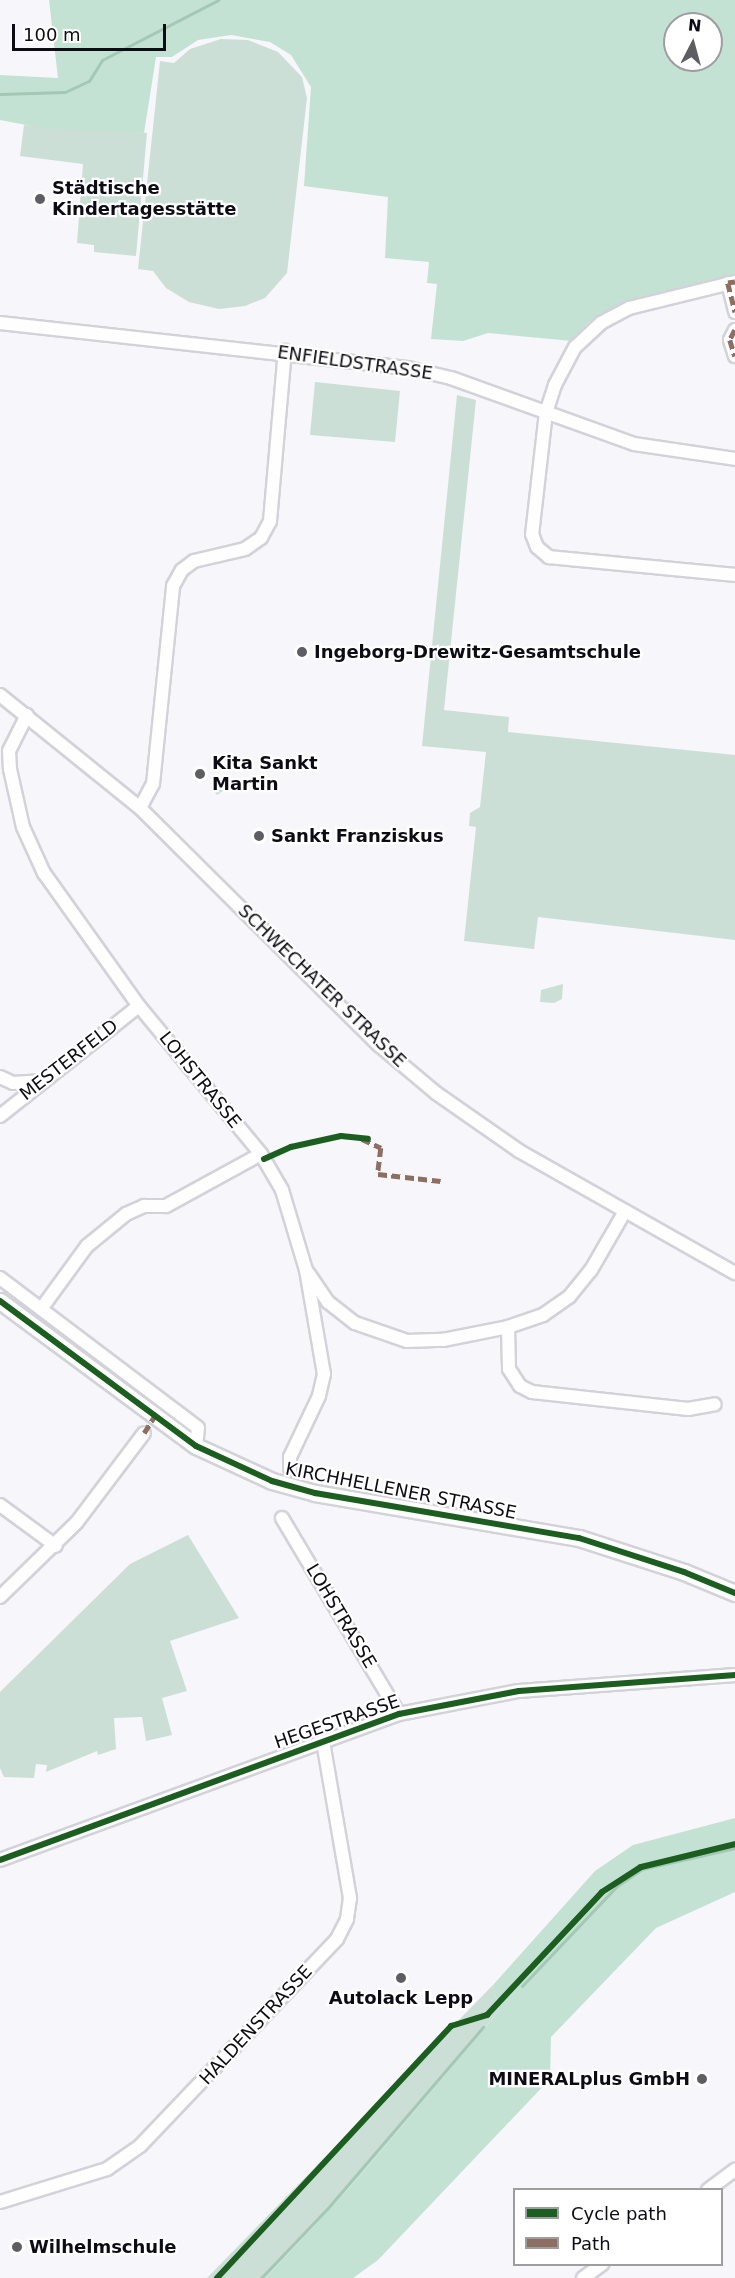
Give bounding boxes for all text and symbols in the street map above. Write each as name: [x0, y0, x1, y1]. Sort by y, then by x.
scale bar: [15, 12, 170, 50]
north arrow: [663, 12, 723, 72]
text: N: [687, 15, 702, 36]
text: 100 m: [23, 24, 81, 45]
place label: Städtische Kindertagesstätte: [52, 178, 236, 220]
marker: Städtische Kindertagesstätte: [33, 192, 47, 206]
street label: ENFIELDSTRASSE: [276, 341, 434, 385]
place label: Ingeborg-Drewitz-Gesamtschule: [314, 641, 641, 663]
marker: Ingeborg-Drewitz-Gesamtschule: [295, 645, 309, 659]
place label: Kita Sankt Martin: [212, 753, 318, 795]
marker: Kita Sankt Martin: [193, 767, 207, 781]
place label: Sankt Franziskus: [271, 825, 444, 847]
marker: Sankt Franziskus: [252, 829, 266, 843]
street label: SCHWECHATER STRASSE: [234, 900, 410, 1072]
street label: MESTERFELD: [16, 1015, 122, 1105]
street label: LOHSTRASSE: [155, 1027, 245, 1133]
street label: KIRCHHELLENER STRASSE: [284, 1458, 518, 1524]
street label: LOHSTRASSE: [301, 1560, 381, 1672]
street label: HEGESTRASSE: [272, 1690, 402, 1754]
street label: HALDENSTRASSE: [195, 1961, 317, 2089]
marker: Autolack Lepp: [394, 1971, 408, 1985]
place label: Autolack Lepp: [329, 1987, 473, 2009]
place label: MINERALplus GmbH: [488, 2068, 690, 2090]
marker: MINERALplus GmbH: [695, 2072, 709, 2086]
legend: [513, 2188, 723, 2266]
text: Cycle path: [571, 2203, 667, 2224]
text: Path: [571, 2233, 611, 2254]
place label: Wilhelmschule: [29, 2236, 177, 2258]
marker: Wilhelmschule: [10, 2240, 24, 2254]

